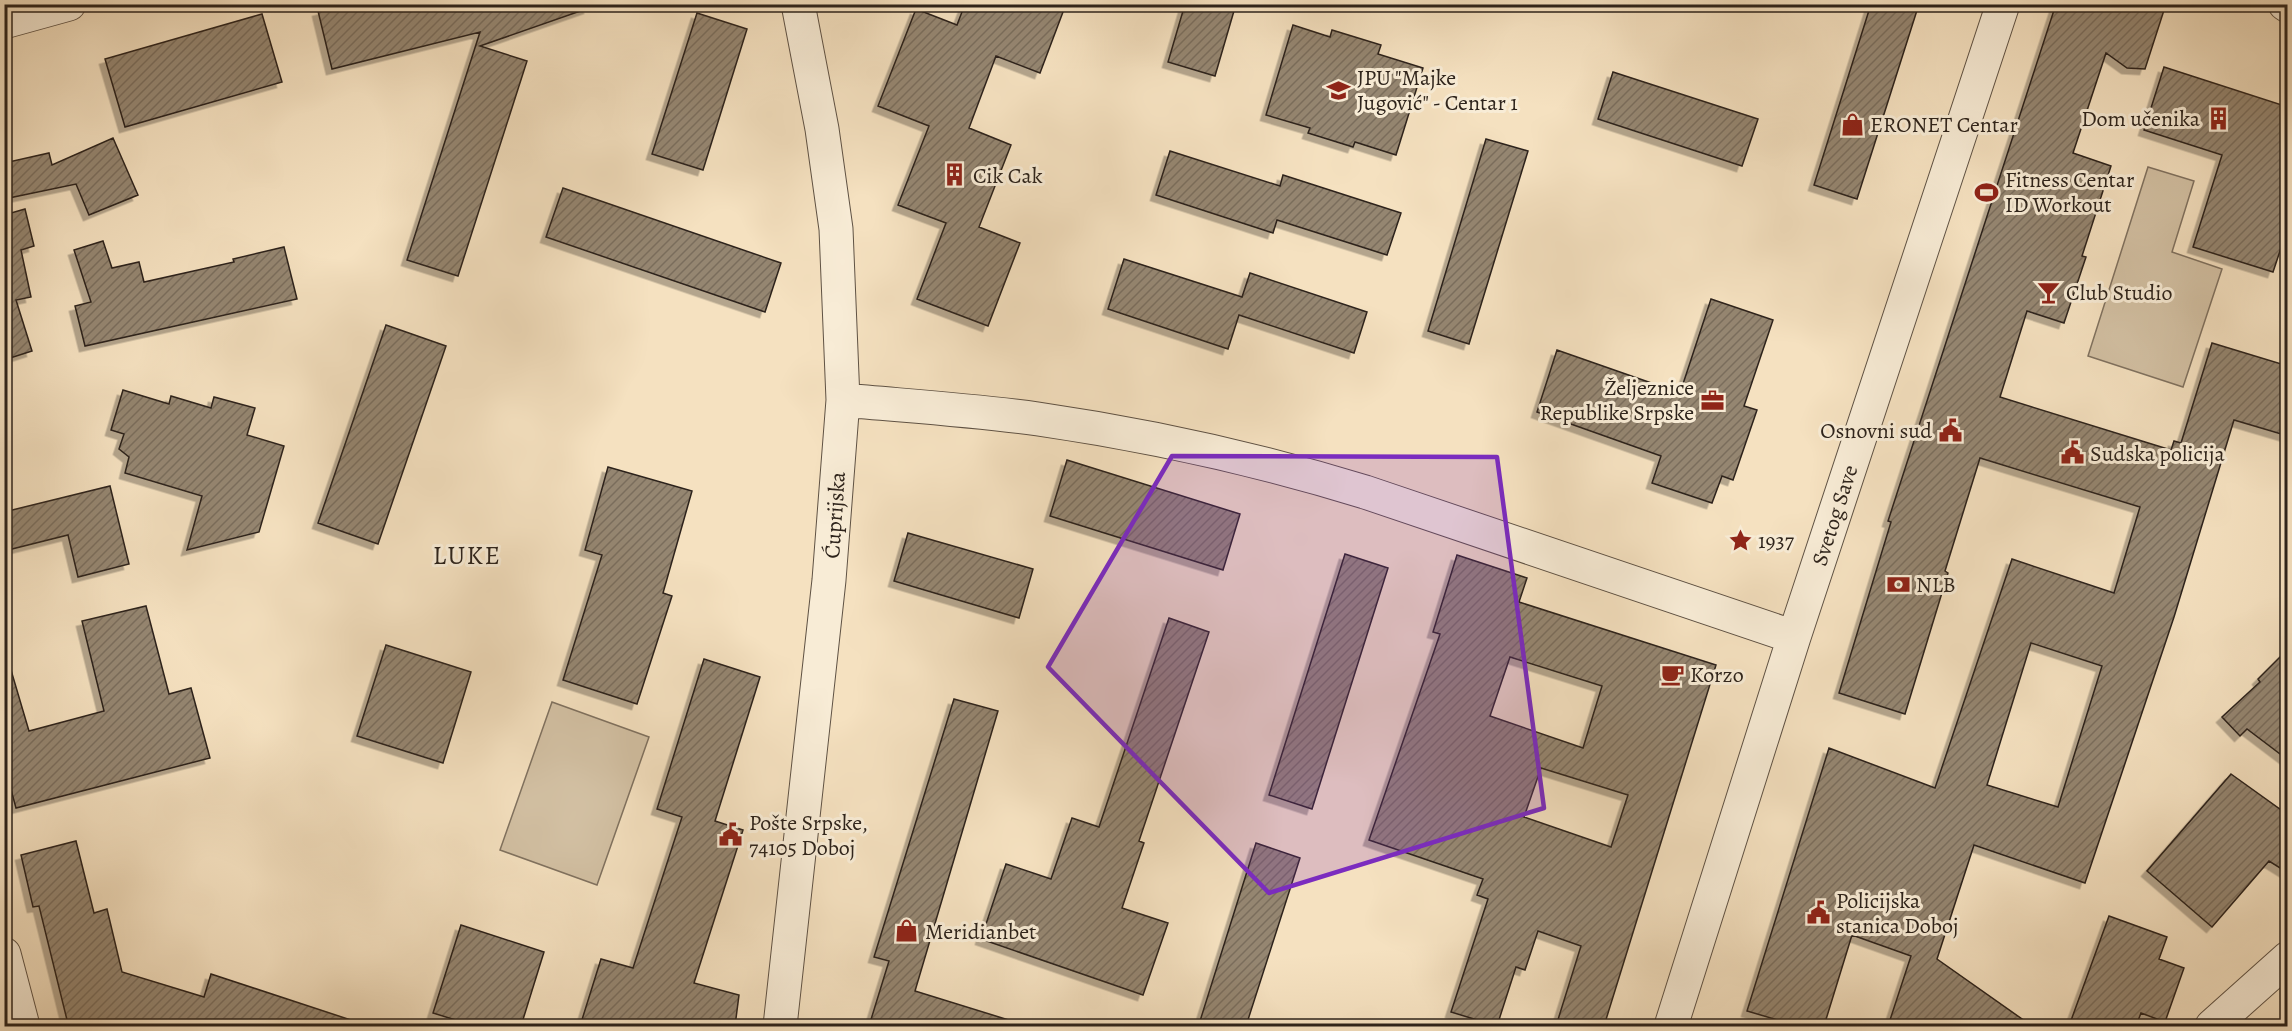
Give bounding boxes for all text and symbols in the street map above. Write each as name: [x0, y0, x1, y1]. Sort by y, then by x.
place label: JPU "Majke Jugović" - Centar 1: [1357, 63, 1518, 118]
school or university icon: JPU "Majke Jugović" - Centar 1: [1326, 77, 1352, 103]
place label: Dom učenika: [2081, 104, 2201, 134]
building icon: Dom učenika: [2205, 105, 2231, 131]
place label: ERONET Centar: [1870, 110, 2018, 140]
shop icon: ERONET Centar: [1839, 111, 1865, 137]
place label: Cik Cak: [973, 161, 1043, 191]
building icon: Cik Cak: [942, 162, 968, 188]
place label: Fitness Centar ID Workout: [2005, 165, 2134, 220]
sports icon: Fitness Centar ID Workout: [1974, 179, 2000, 205]
place label: Club Studio: [2066, 278, 2172, 308]
bar icon: Club Studio: [2035, 279, 2061, 305]
place label: Željeznice Republike Srpske: [1540, 373, 1694, 428]
office icon: Željeznice Republike Srpske: [1699, 387, 1725, 413]
place label: Osnovni sud: [1820, 416, 1932, 446]
public building icon: Osnovni sud: [1937, 417, 1963, 443]
place label: Sudska policija: [2090, 439, 2225, 469]
public building icon: Sudska policija: [2059, 440, 2085, 466]
street label: Svetog Save: [1805, 461, 1865, 570]
street label: Ćuprijska: [817, 470, 853, 560]
place label: 1937: [1758, 526, 1795, 556]
place icon: 1937: [1727, 527, 1753, 553]
district label: LUKE: [433, 538, 501, 573]
place label: NLB: [1916, 570, 1956, 600]
bank icon: NLB: [1885, 571, 1911, 597]
place label: Korzo: [1690, 660, 1744, 690]
cafe icon: Korzo: [1659, 661, 1685, 687]
place label: Pošte Srpske, 74105 Doboj: [749, 808, 868, 863]
public building icon: Pošte Srpske, 74105 Doboj: [718, 822, 744, 848]
place label: Policijska stanica Doboj: [1836, 886, 1958, 941]
public building icon: Policijska stanica Doboj: [1805, 900, 1831, 926]
place label: Meridianbet: [925, 917, 1036, 947]
shop icon: Meridianbet: [894, 918, 920, 944]

